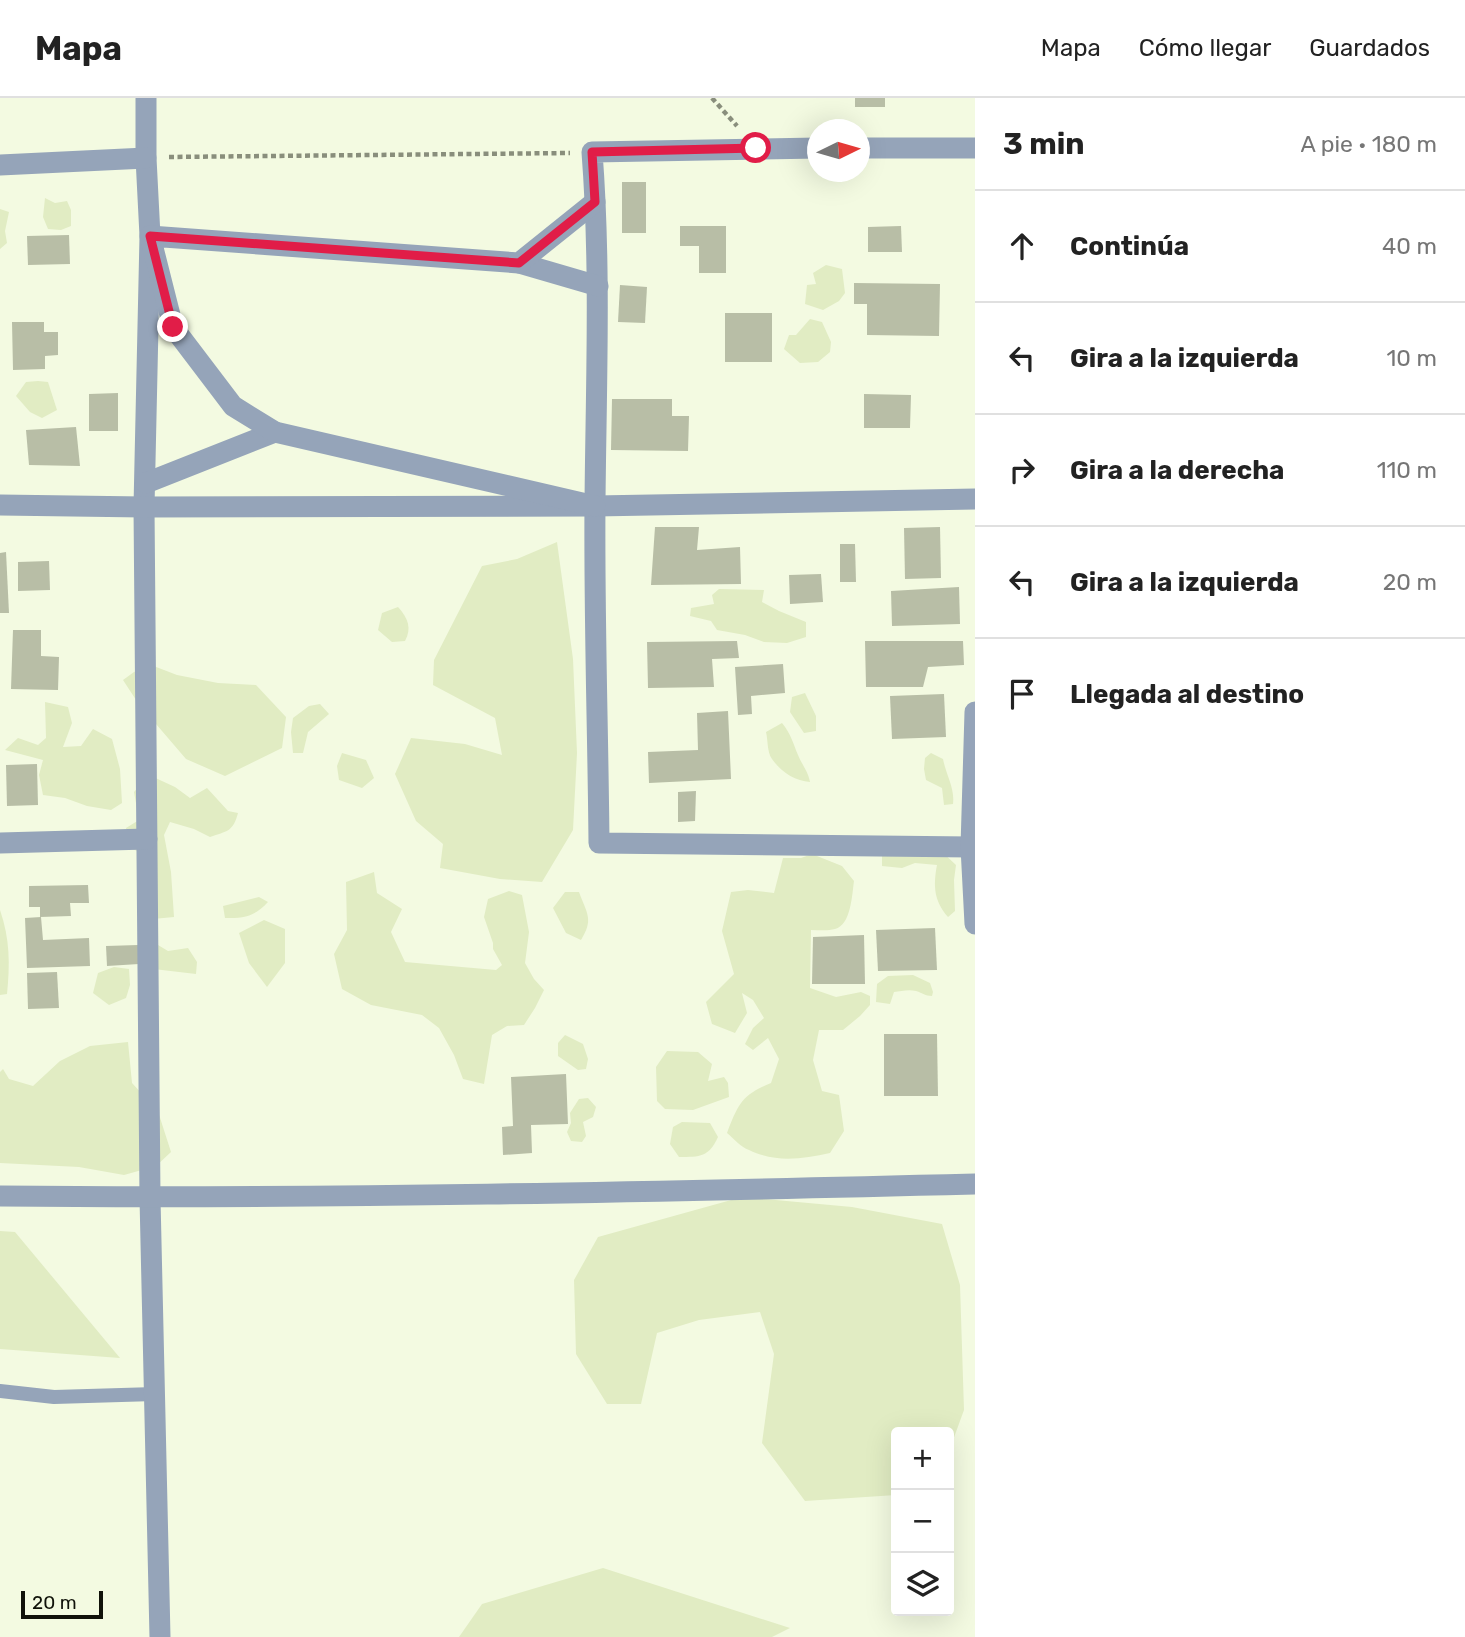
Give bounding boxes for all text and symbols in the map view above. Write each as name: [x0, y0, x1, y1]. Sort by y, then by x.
text: Mapa: [35, 29, 122, 68]
text: Mapa: [1041, 34, 1101, 62]
text: Cómo llegar: [1139, 34, 1271, 62]
text: Guardados: [1309, 34, 1430, 62]
north arrow: [807, 119, 870, 182]
text: 3 min: [1003, 126, 1085, 162]
text: A pie · 180 m: [1300, 130, 1437, 158]
route start: [740, 132, 771, 163]
icon: ahead: [1003, 227, 1041, 265]
text: Continúa: [1070, 231, 1189, 262]
text: 40 m: [1382, 232, 1437, 260]
route end: [157, 311, 188, 342]
icon: left: [1003, 339, 1041, 377]
text: Gira a la izquierda: [1070, 343, 1299, 374]
text: 10 m: [1386, 344, 1437, 372]
icon: right: [1003, 451, 1041, 489]
text: Gira a la derecha: [1070, 455, 1284, 486]
text: 110 m: [1377, 456, 1437, 484]
icon: left: [1003, 563, 1041, 601]
text: Gira a la izquierda: [1070, 567, 1299, 598]
text: 20 m: [1383, 568, 1437, 596]
icon: arrive: [1003, 675, 1041, 713]
text: Llegada al destino: [1070, 679, 1304, 710]
map controls: [891, 1427, 954, 1616]
button: +: [891, 1427, 954, 1490]
button: −: [891, 1490, 954, 1553]
button: layers: [891, 1553, 954, 1616]
scale bar: [21, 1588, 103, 1620]
text: 20 m: [32, 1591, 77, 1614]

